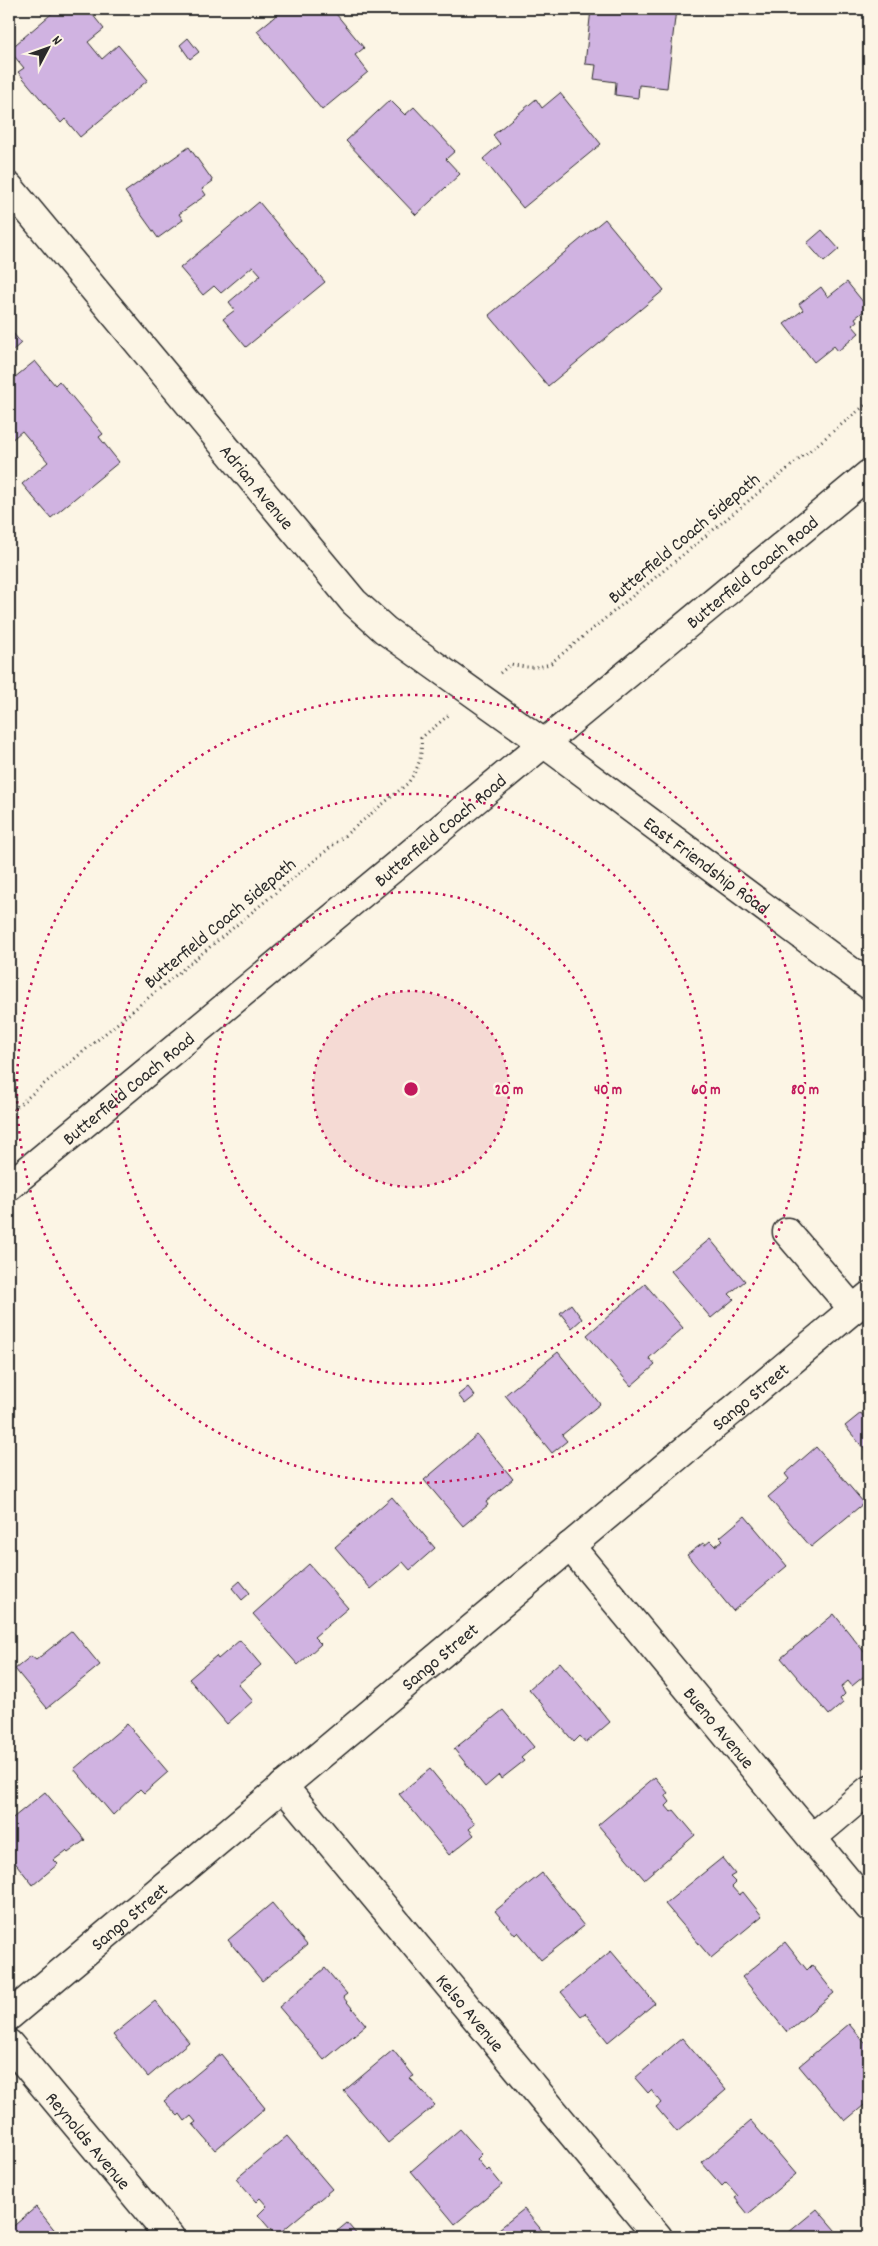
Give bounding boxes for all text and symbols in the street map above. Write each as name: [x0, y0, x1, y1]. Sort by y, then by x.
north arrow: [22, 22, 72, 72]
text: N: [46, 32, 66, 50]
street label: Adrian Avenue: [211, 440, 299, 537]
street label: Butterfield Coach Sidepath: [603, 468, 767, 612]
street label: Butterfield Coach Road: [682, 511, 826, 637]
street label: Butterfield Coach Road: [370, 769, 514, 895]
street label: East Friendship Road: [636, 812, 774, 923]
street label: Butterfield Coach Sidepath: [139, 853, 303, 997]
street label: Butterfield Coach Road: [58, 1028, 202, 1153]
centre of rings: [402, 1080, 420, 1098]
text: 20 m: [495, 1080, 523, 1102]
text: 40 m: [594, 1080, 622, 1102]
text: 60 m: [691, 1080, 721, 1102]
text: 80 m: [791, 1080, 819, 1102]
street label: Sango Street: [707, 1358, 796, 1439]
street label: Sango Street: [397, 1618, 486, 1699]
street label: Bueno Avenue: [675, 1682, 759, 1776]
street label: Sango Street: [86, 1878, 175, 1959]
street label: Kelso Avenue: [428, 1969, 509, 2059]
street label: Reynolds Avenue: [37, 2087, 135, 2197]

